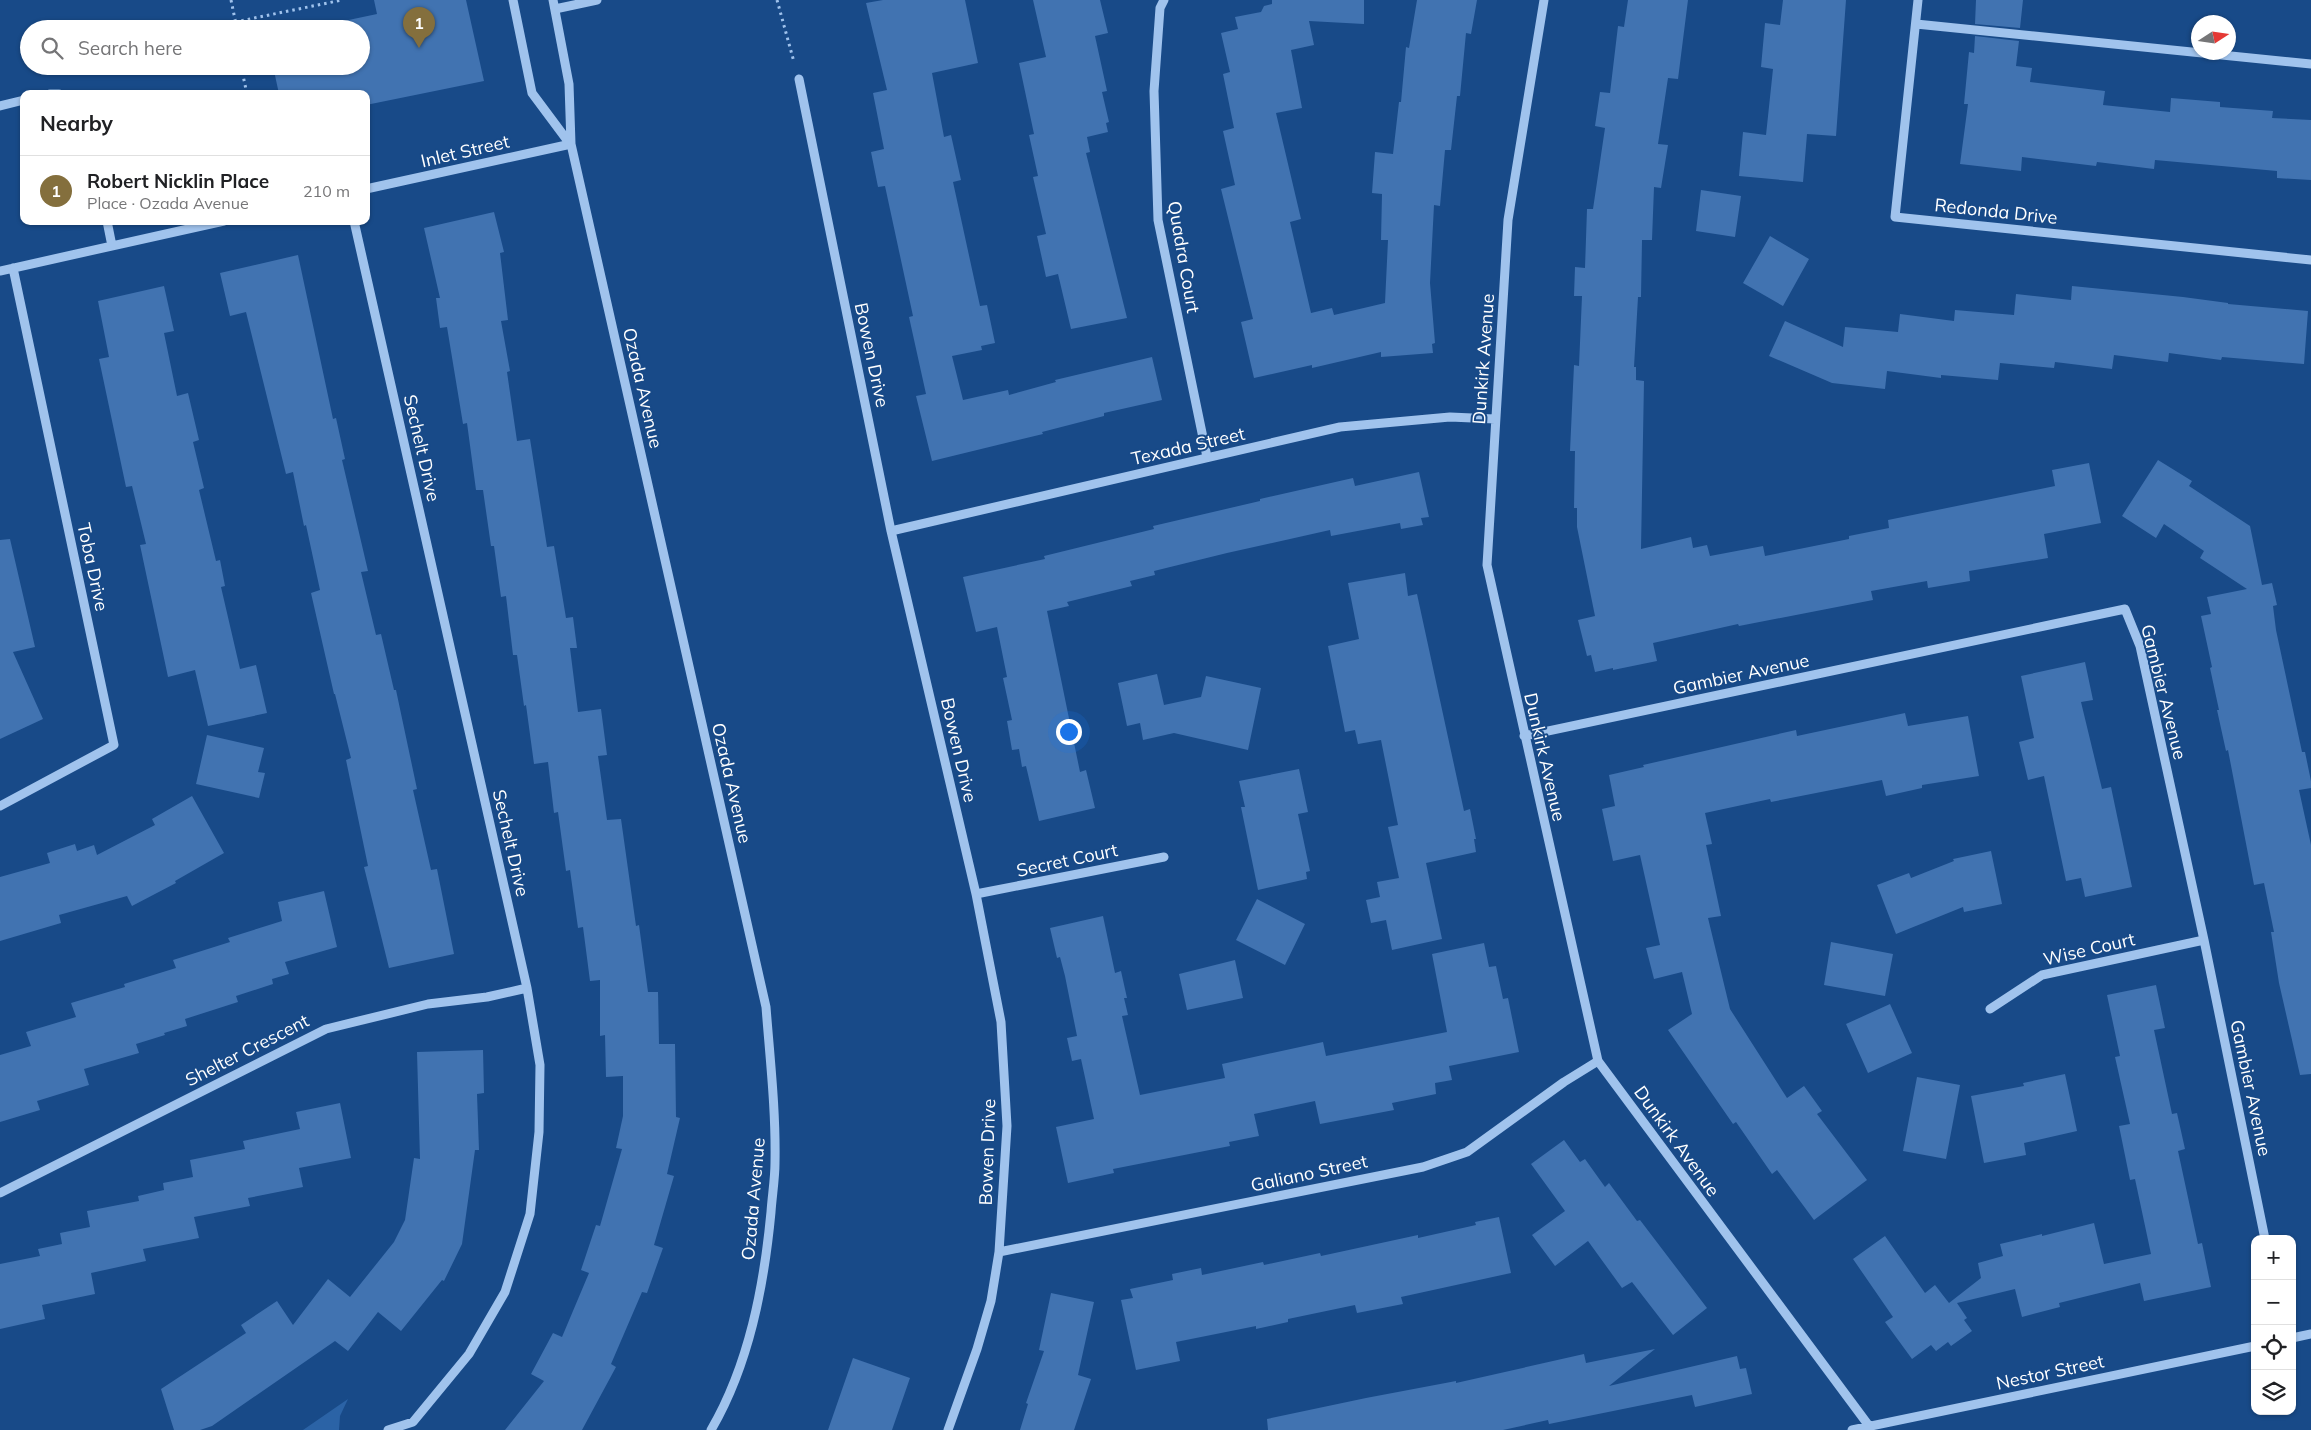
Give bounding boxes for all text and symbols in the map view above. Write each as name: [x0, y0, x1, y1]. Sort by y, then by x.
pin: 1: [403, 7, 435, 48]
north arrow: [2191, 15, 2236, 60]
search box: [20, 20, 370, 75]
icon: search: [38, 34, 66, 62]
text: Search here: [78, 36, 182, 60]
text: Nearby: [40, 110, 113, 136]
street label: Inlet Street: [419, 130, 511, 172]
text: Robert Nicklin Place: [87, 169, 269, 193]
text: 1: [51, 181, 61, 201]
text: 210 m: [303, 181, 350, 201]
text: Place · Ozada Avenue: [87, 193, 249, 213]
street label: Redonda Drive: [1933, 193, 2059, 229]
street label: Quadra Court: [1163, 199, 1205, 315]
street label: Dunkirk Avenue: [1467, 293, 1499, 425]
street label: Bowen Drive: [850, 301, 894, 409]
street label: Ozada Avenue: [618, 326, 668, 450]
street label: Sechelt Drive: [399, 392, 445, 504]
street label: Texada Street: [1129, 422, 1247, 470]
street label: Toba Drive: [72, 521, 114, 613]
street label: Gambier Avenue: [2136, 622, 2192, 762]
street label: Gambier Avenue: [1671, 648, 1811, 700]
street label: Dunkirk Avenue: [1519, 691, 1571, 823]
street label: Bowen Drive: [936, 696, 982, 804]
your location: [1056, 719, 1082, 745]
street label: Ozada Avenue: [707, 721, 757, 845]
street label: Sechelt Drive: [488, 787, 534, 899]
street label: Secret Court: [1014, 838, 1120, 882]
street label: Wise Court: [2041, 927, 2137, 971]
street label: Shelter Crescent: [181, 1009, 313, 1091]
street label: Gambier Avenue: [2225, 1018, 2277, 1158]
street label: Dunkirk Avenue: [1629, 1081, 1725, 1201]
street label: Bowen Drive: [974, 1098, 1000, 1206]
street label: Ozada Avenue: [736, 1137, 770, 1261]
street label: Galiano Street: [1249, 1149, 1369, 1197]
map controls: [2251, 1235, 2296, 1415]
button: +: [2251, 1235, 2296, 1280]
button: −: [2251, 1280, 2296, 1325]
button: locate: [2251, 1325, 2296, 1370]
street label: Nestor Street: [1994, 1349, 2106, 1395]
button: layers: [2251, 1370, 2296, 1415]

